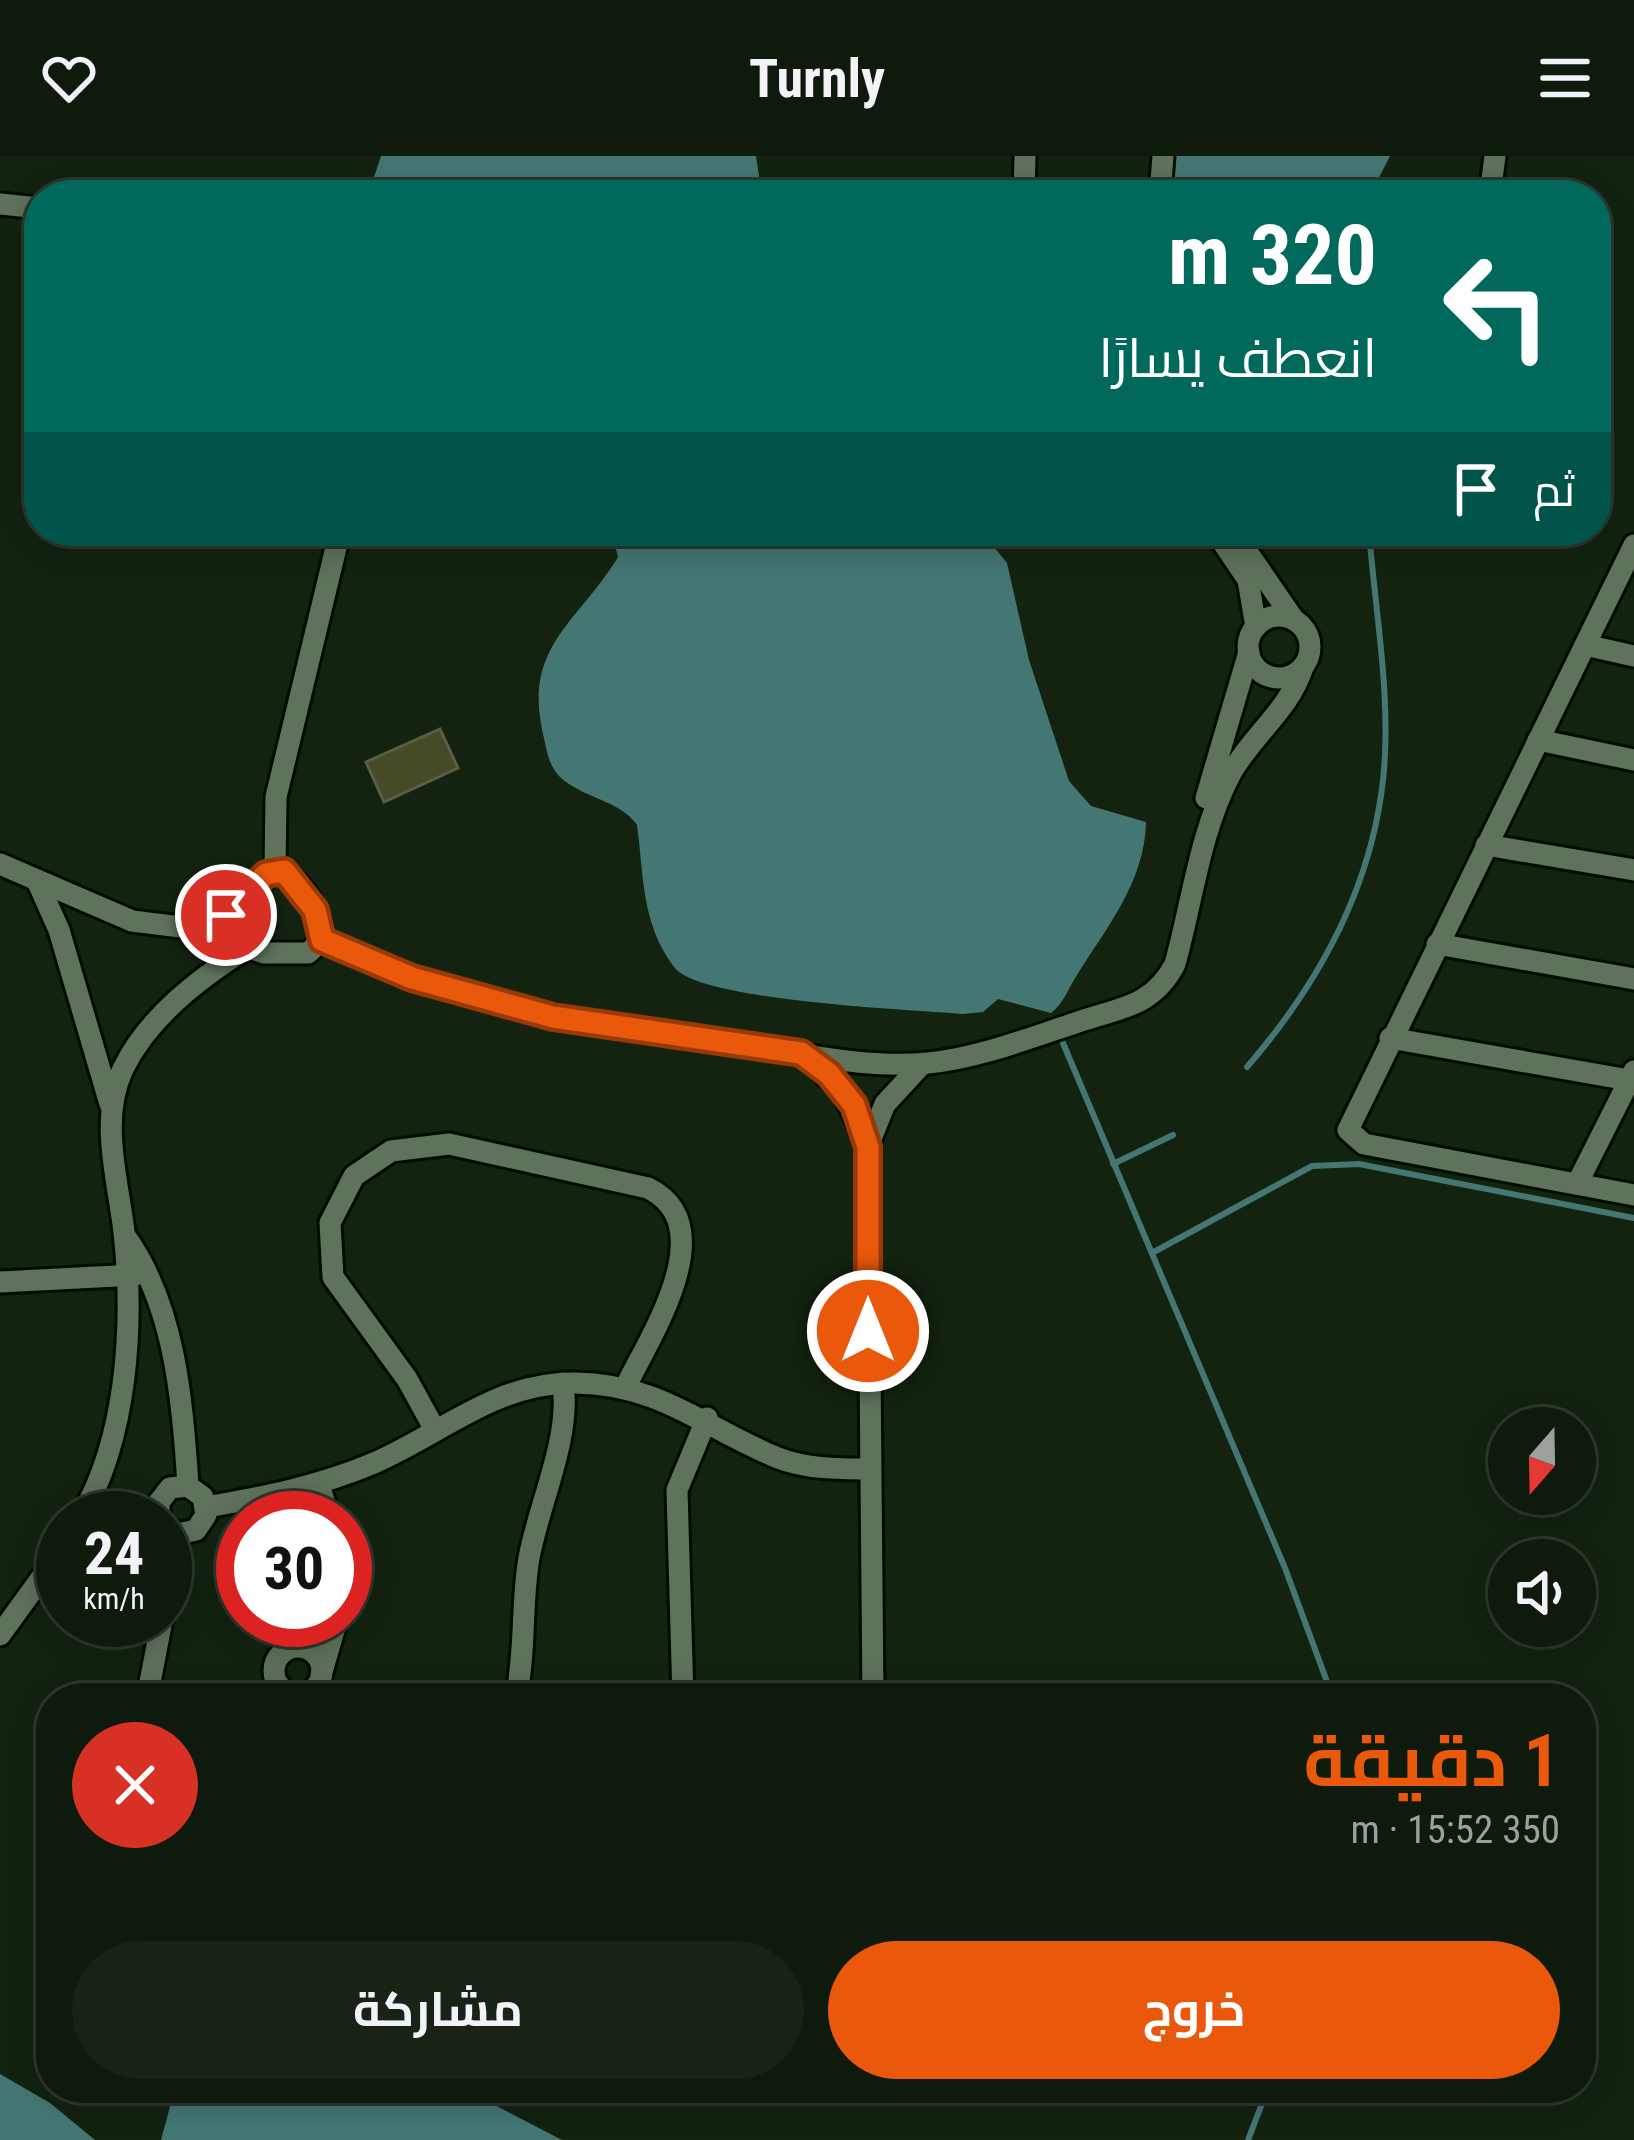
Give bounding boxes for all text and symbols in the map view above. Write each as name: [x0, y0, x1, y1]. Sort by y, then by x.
icon: heart: [36, 45, 102, 111]
icon: menu: [1532, 45, 1598, 111]
text: Turnly: [749, 47, 885, 110]
text: 320 m: [1168, 206, 1377, 305]
icon: left: [1419, 228, 1575, 384]
text: انعطف يسارًا: [1098, 327, 1377, 390]
icon: arrive: [1443, 456, 1509, 522]
text: ثم: [1533, 464, 1575, 517]
pin: [175, 864, 277, 966]
icon: arrive: [193, 882, 259, 948]
position arrow: [805, 1268, 931, 1394]
north arrow: [1488, 1407, 1596, 1515]
map controls: [1488, 1407, 1596, 1647]
speed limit sign: 30: [216, 1491, 372, 1647]
text: 24: [84, 1518, 144, 1589]
button: sound: [1488, 1539, 1596, 1647]
text: km/h: [83, 1581, 145, 1616]
text: 1 دقيقة: [1303, 1719, 1560, 1804]
button: close: [72, 1722, 198, 1848]
text: 350 m · 15:52: [1350, 1807, 1560, 1853]
button: مشاركة: [72, 1941, 804, 2079]
button: خروج: [828, 1941, 1560, 2079]

